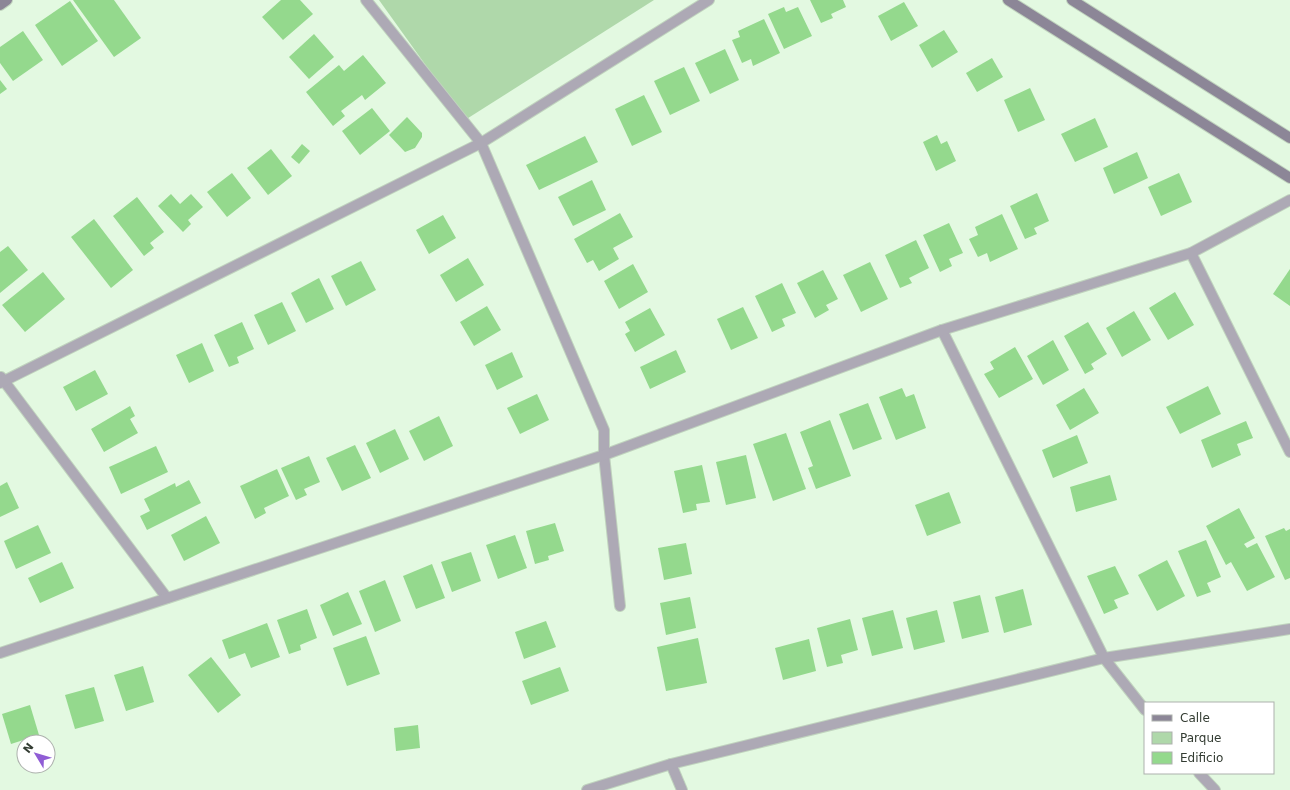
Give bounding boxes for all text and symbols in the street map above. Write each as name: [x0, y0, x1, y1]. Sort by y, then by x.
legend: [1144, 702, 1274, 774]
text: Calle: [1180, 711, 1210, 725]
text: Parque: [1180, 731, 1221, 745]
north arrow: [16, 734, 56, 774]
text: N: [21, 741, 36, 756]
text: Edificio: [1180, 751, 1223, 765]

